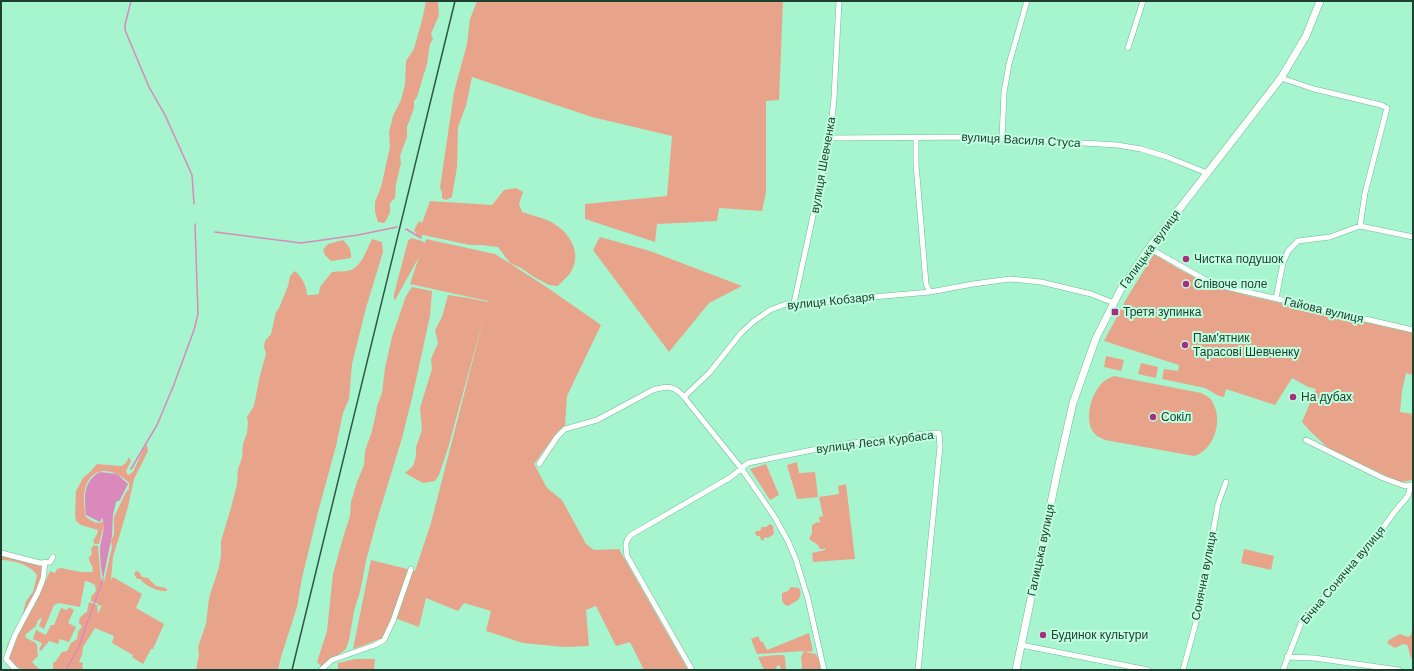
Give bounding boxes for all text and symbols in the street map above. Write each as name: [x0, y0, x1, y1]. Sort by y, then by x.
street label: вулиця Шевченка: [808, 115, 838, 214]
street label: вулиця Василя Стуса: [961, 130, 1081, 150]
street label: Галицька вулиця: [1117, 207, 1183, 291]
place label: Чистка подушок: [1194, 252, 1284, 266]
marker: Чистка подушок: [1181, 254, 1191, 264]
place label: Співоче поле: [1194, 277, 1268, 291]
marker: Співоче поле: [1181, 279, 1191, 289]
street label: вулиця Кобзаря: [787, 289, 875, 313]
street label: Гайова вулиця: [1283, 294, 1365, 326]
place label: Третя зупинка: [1123, 305, 1202, 319]
marker: Третя зупинка: [1110, 307, 1120, 317]
place label: Пам'ятник Тарасові Шевченку: [1193, 331, 1299, 359]
marker: Пам'ятник Тарасові Шевченку: [1180, 340, 1190, 350]
place label: На дубах: [1301, 390, 1352, 404]
marker: На дубах: [1288, 392, 1298, 402]
place label: Сокіл: [1161, 410, 1191, 424]
marker: Сокіл: [1148, 412, 1158, 422]
street label: вулиця Леся Курбаса: [816, 428, 935, 456]
street label: Галицька вулиця: [1024, 503, 1058, 597]
street label: Бічна Сонячна вулиця: [1298, 523, 1388, 627]
street label: Сонячна вулиця: [1189, 530, 1219, 622]
place label: Будинок культури: [1051, 628, 1148, 642]
marker: Будинок культури: [1038, 630, 1048, 640]

